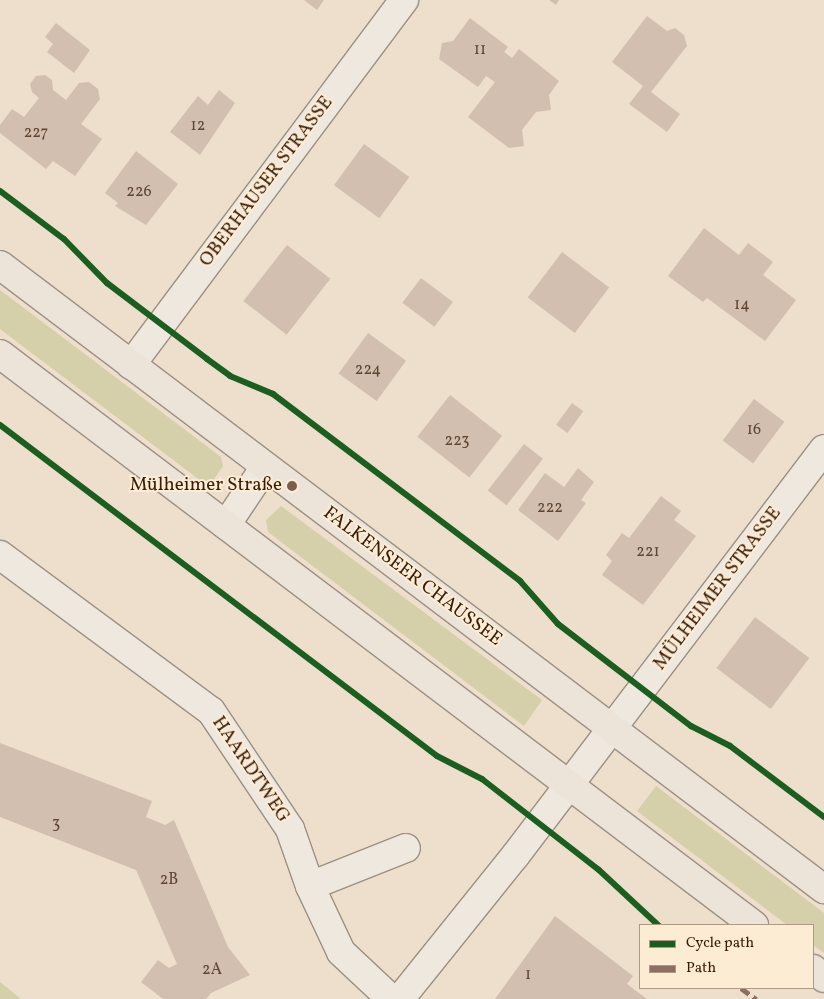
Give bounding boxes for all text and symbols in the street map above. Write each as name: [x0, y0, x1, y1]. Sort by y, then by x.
house number: 11: [474, 40, 486, 60]
street label: OBERHAUSER STRASSE: [195, 92, 339, 272]
house number: 12: [191, 116, 205, 136]
house number: 227: [24, 123, 48, 143]
house number: 226: [126, 182, 152, 202]
house number: 14: [734, 295, 750, 315]
house number: 224: [355, 360, 381, 380]
house number: 16: [747, 420, 761, 440]
house number: 223: [445, 431, 469, 451]
place label: Mülheimer Straße: [130, 475, 282, 497]
marker: Mülheimer Straße: [286, 480, 298, 492]
house number: 222: [537, 498, 563, 518]
street label: FALKENSEER CHAUSSEE: [318, 502, 506, 652]
street label: MÜLHEIMER STRASSE: [649, 503, 787, 675]
house number: 221: [636, 542, 660, 562]
street label: HAARDTWEG: [206, 713, 294, 827]
house number: 3: [52, 814, 60, 834]
house number: 2B: [160, 870, 178, 890]
legend: [639, 924, 814, 989]
text: Cycle path: [686, 933, 754, 954]
text: Path: [686, 958, 716, 979]
house number: 2A: [202, 960, 222, 980]
house number: 1: [525, 965, 531, 985]

